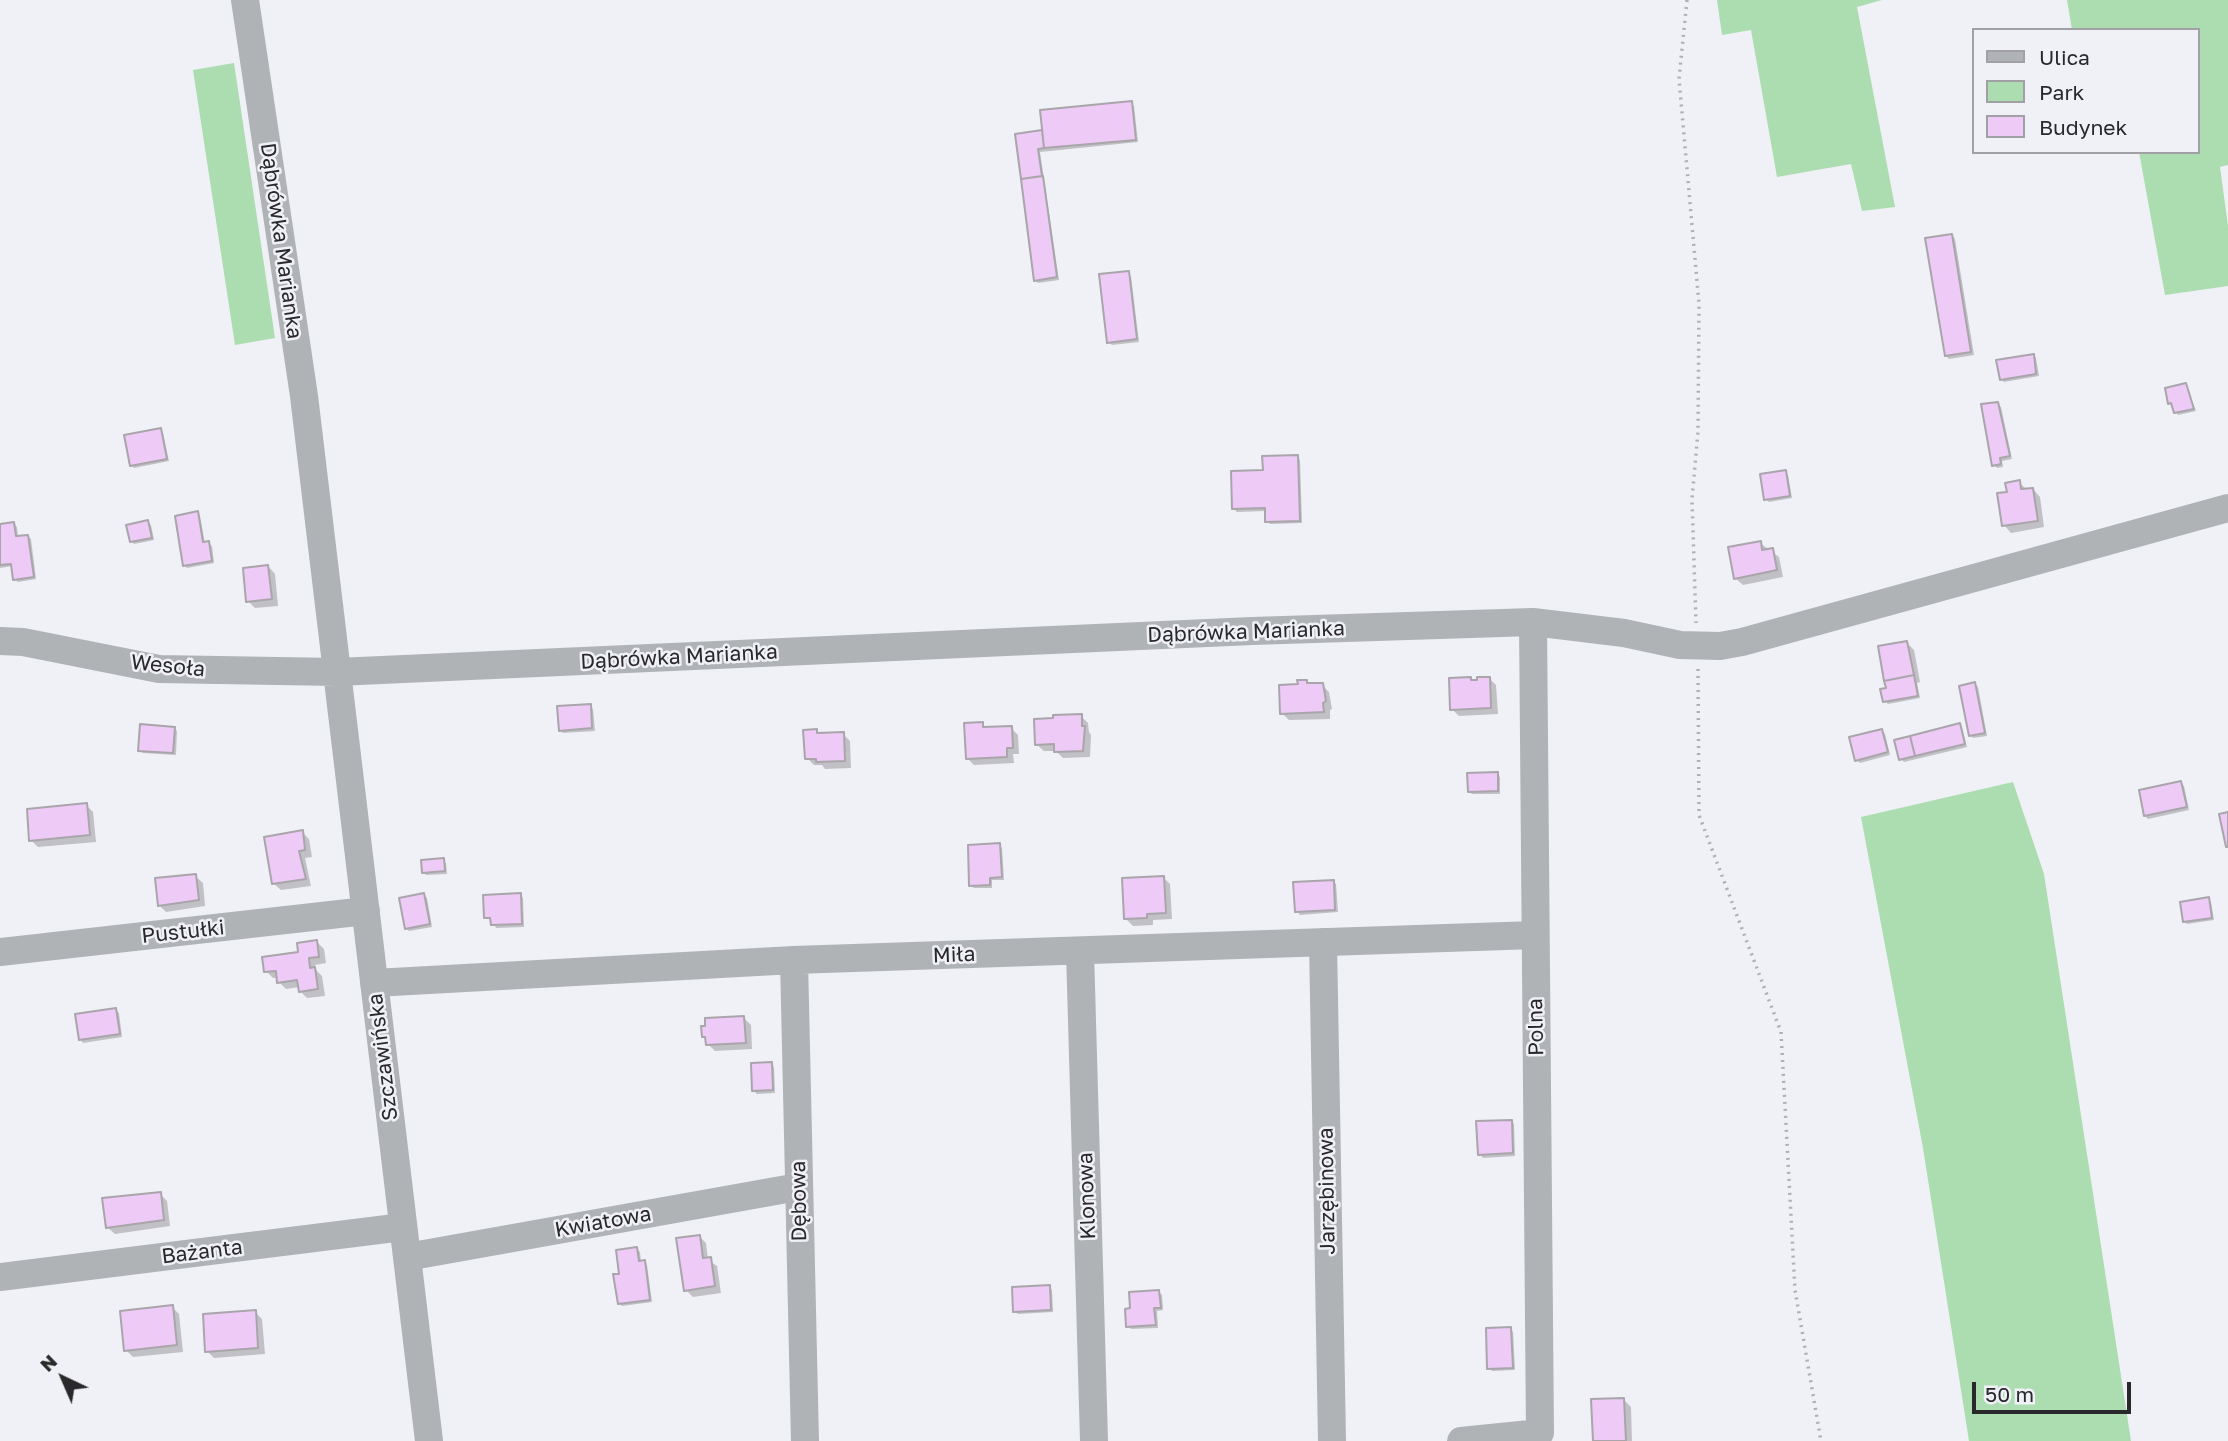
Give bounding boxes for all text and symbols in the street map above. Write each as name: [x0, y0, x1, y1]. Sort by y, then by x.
legend: [1972, 28, 2200, 154]
text: Ulica: [2039, 44, 2090, 70]
text: Park: [2039, 79, 2084, 105]
text: Budynek: [2039, 114, 2127, 140]
street label: Dąbrówka Marianka: [255, 141, 307, 341]
street label: Dąbrówka Marianka: [1147, 616, 1345, 648]
street label: Dąbrówka Marianka: [580, 639, 778, 675]
street label: Wesoła: [130, 650, 206, 682]
street label: Pustułki: [140, 915, 226, 949]
street label: Miła: [932, 942, 976, 968]
street label: Szczawińska: [363, 992, 403, 1122]
street label: Polna: [1523, 998, 1549, 1056]
street label: Jarzębinowa: [1313, 1127, 1341, 1255]
street label: Klonowa: [1073, 1152, 1101, 1240]
street label: Dębowa: [786, 1160, 812, 1242]
street label: Kwiatowa: [553, 1201, 653, 1243]
street label: Bażanta: [160, 1235, 244, 1269]
north arrow: [28, 1343, 98, 1413]
text: N: [35, 1349, 61, 1376]
scale bar: [1976, 1368, 2135, 1412]
text: 50 m: [1985, 1381, 2034, 1407]

